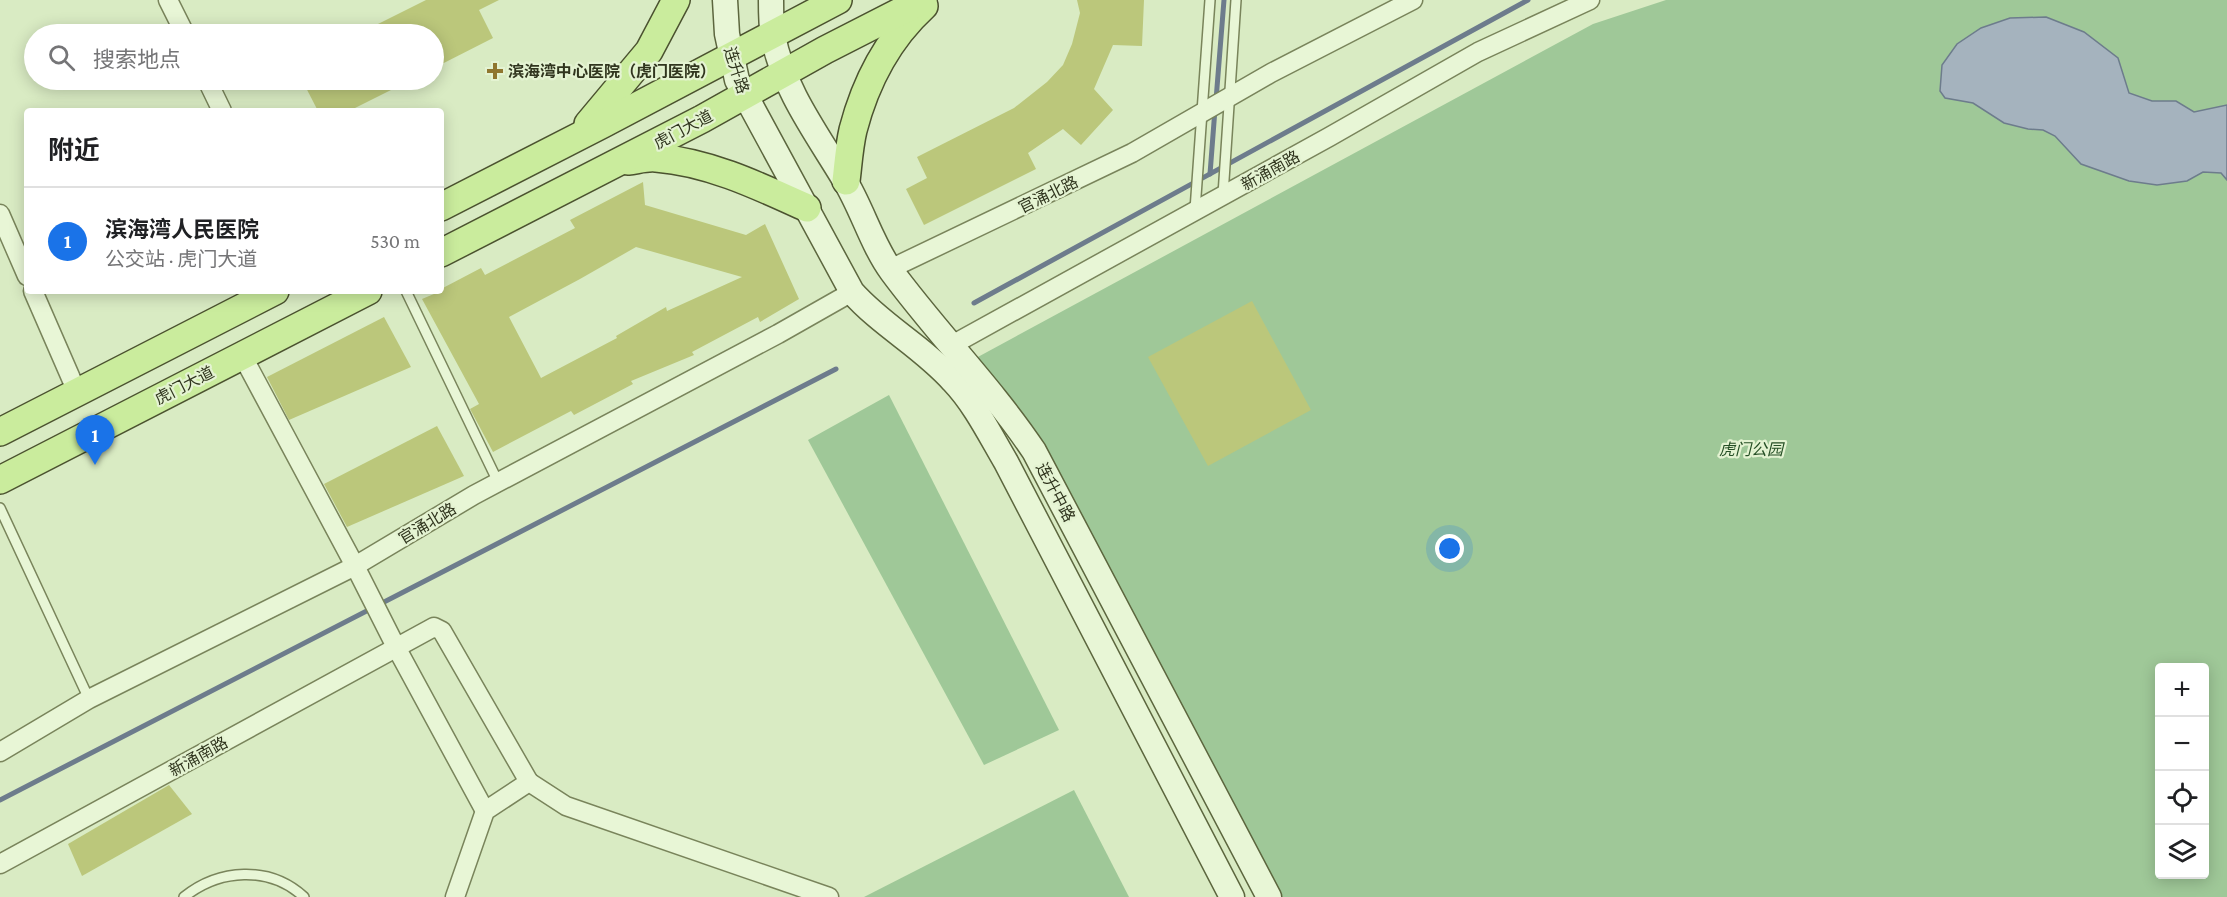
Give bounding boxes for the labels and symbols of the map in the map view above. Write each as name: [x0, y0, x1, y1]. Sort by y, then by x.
street label: 连升路: [721, 45, 752, 96]
marker: 滨海湾中心医院（虎门医院）: [486, 62, 504, 80]
place label: 滨海湾中心医院（虎门医院）: [508, 62, 716, 80]
street label: 虎门大道: [651, 107, 715, 152]
street label: 新涌南路: [1238, 147, 1302, 193]
street label: 官涌北路: [1016, 173, 1081, 216]
street label: 虎门大道: [152, 363, 217, 408]
pin: 1: [76, 416, 115, 465]
park label: 虎门公园: [1719, 441, 1785, 458]
street label: 连升中路: [1033, 460, 1078, 524]
street label: 官涌北路: [395, 500, 459, 547]
your location: [1435, 534, 1464, 563]
street label: 新涌南路: [166, 733, 230, 779]

